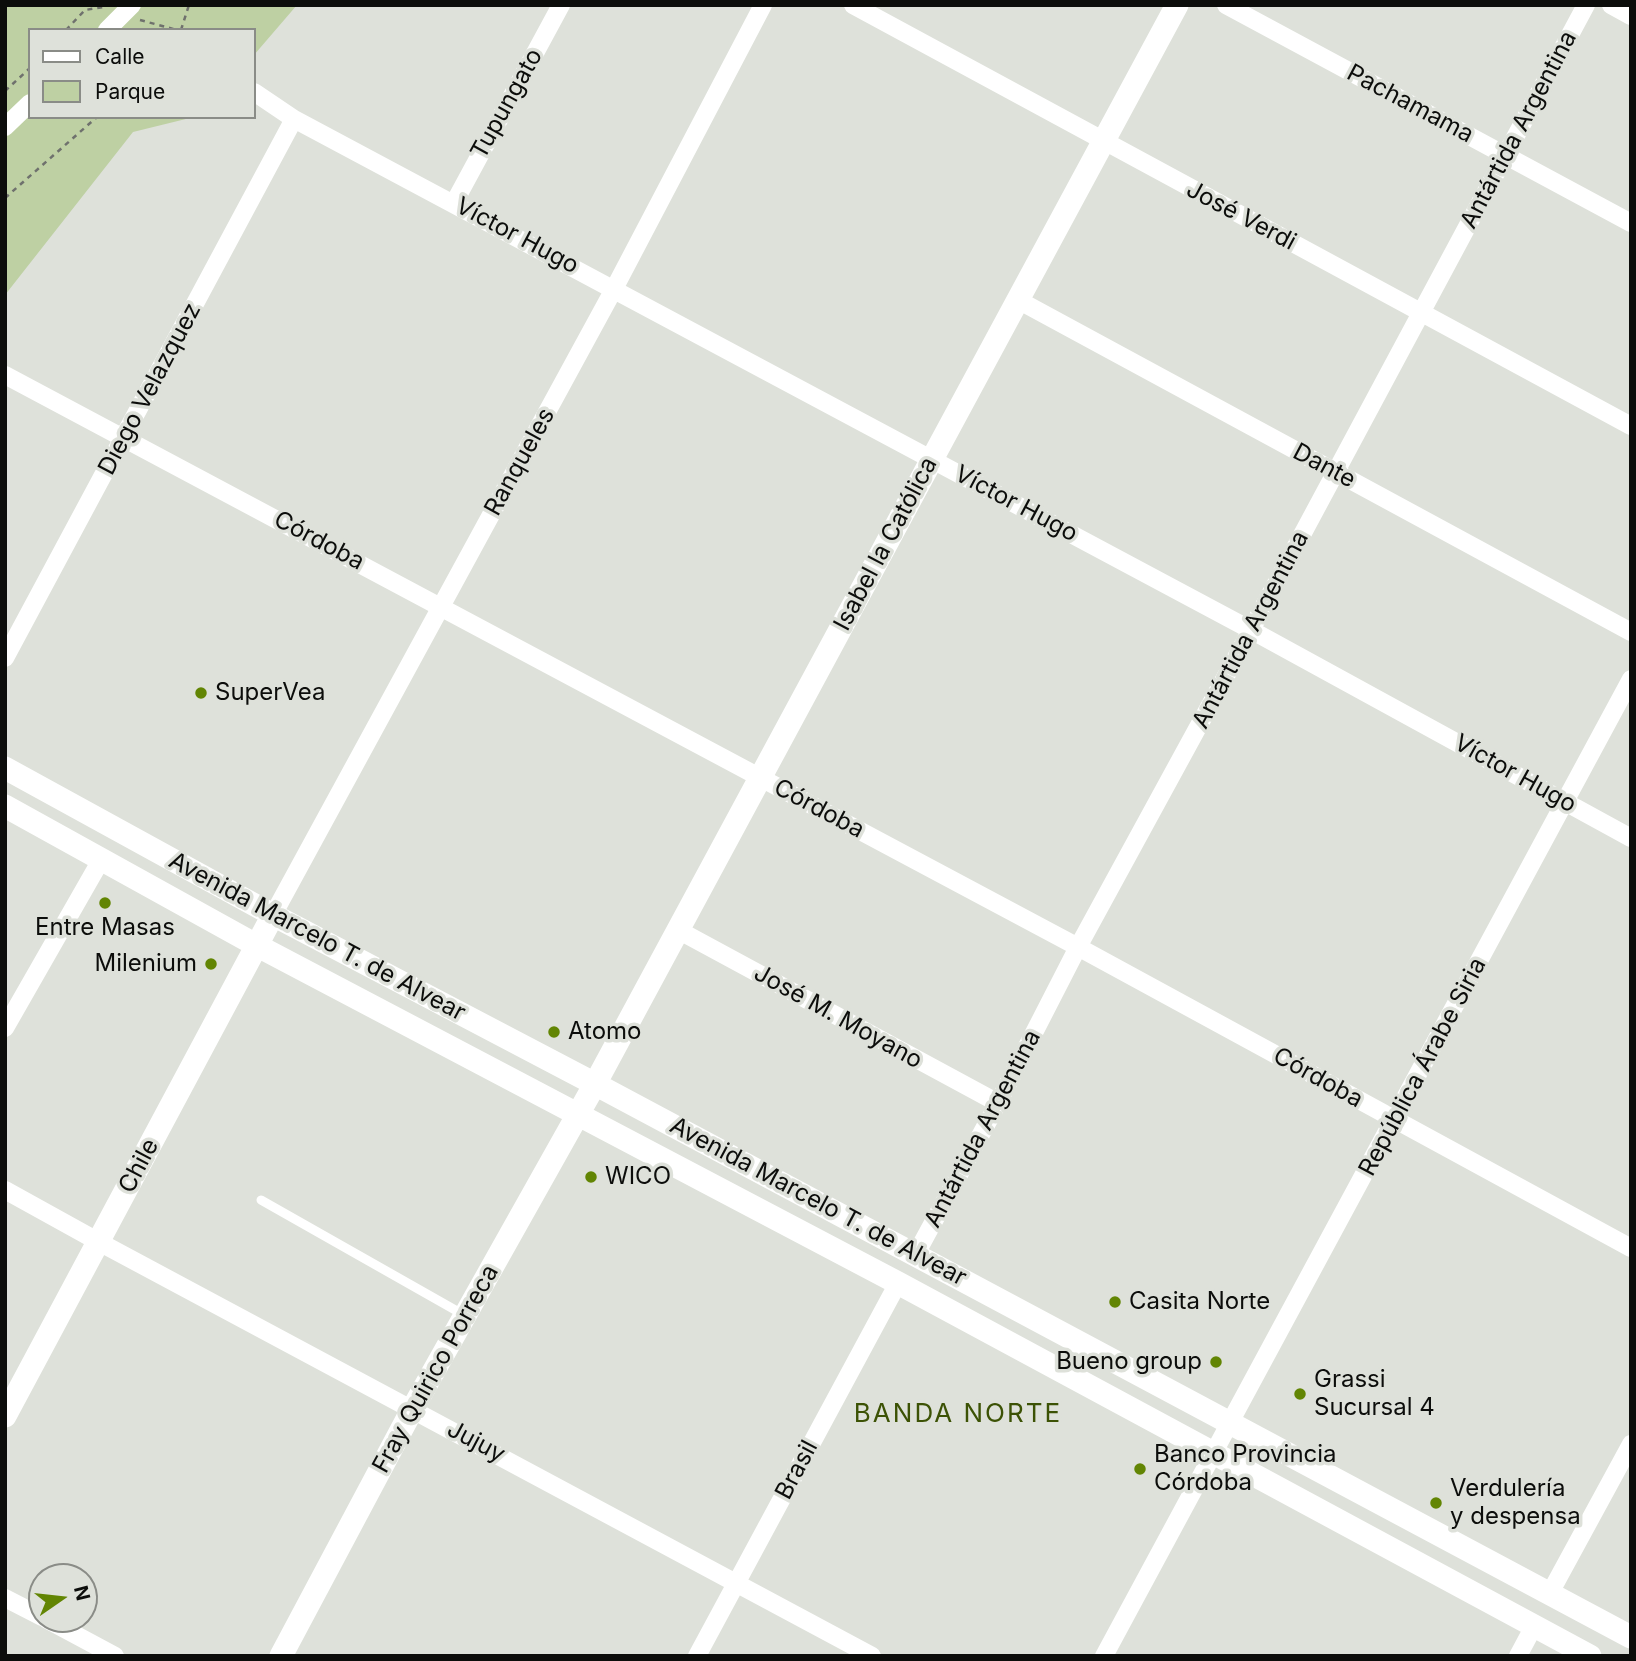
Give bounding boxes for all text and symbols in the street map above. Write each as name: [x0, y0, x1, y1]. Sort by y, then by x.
street label: Antártida Argentina: [1455, 26, 1583, 234]
legend: [28, 28, 256, 119]
text: Calle: [95, 44, 145, 69]
street label: Tupungato: [465, 44, 549, 164]
street label: Pachamama: [1342, 59, 1478, 149]
text: Parque: [95, 79, 165, 104]
street label: José Verdi: [1181, 175, 1301, 257]
street label: Víctor Hugo: [451, 192, 583, 280]
street label: Diego Velazquez: [93, 298, 207, 480]
street label: Ranqueles: [479, 403, 561, 521]
street label: Dante: [1288, 438, 1360, 494]
street label: Isabel la Católica: [828, 453, 944, 635]
street label: Víctor Hugo: [950, 460, 1082, 548]
street label: Córdoba: [269, 505, 369, 577]
street label: Antártida Argentina: [1187, 526, 1315, 734]
place label: SuperVea: [215, 679, 325, 707]
marker: SuperVea: [193, 685, 209, 701]
street label: Víctor Hugo: [1449, 729, 1581, 819]
street label: Córdoba: [769, 773, 869, 845]
street label: Avenida Marcelo T. de Alvear: [164, 847, 470, 1027]
marker: Entre Masas: [97, 895, 113, 911]
place label: Entre Masas: [35, 914, 175, 942]
place label: Milenium: [94, 950, 197, 978]
street label: República Árabe Siria: [1353, 953, 1493, 1181]
marker: Milenium: [203, 956, 219, 972]
street label: José M. Moyano: [749, 959, 927, 1075]
place label: Atomo: [568, 1018, 642, 1046]
marker: Atomo: [546, 1024, 562, 1040]
street label: Antártida Argentina: [919, 1025, 1047, 1233]
street label: Córdoba: [1268, 1042, 1368, 1114]
street label: Avenida Marcelo T. de Alvear: [665, 1112, 971, 1292]
street label: Chile: [113, 1134, 165, 1198]
place label: WICO: [605, 1163, 671, 1191]
marker: WICO: [583, 1169, 599, 1185]
street label: Fray Quirico Porreca: [367, 1260, 505, 1478]
place label: Casita Norte: [1129, 1288, 1270, 1316]
marker: Casita Norte: [1107, 1294, 1123, 1310]
place label: Bueno group: [1056, 1348, 1202, 1376]
marker: Bueno group: [1208, 1354, 1224, 1370]
place label: Grassi Sucursal 4: [1314, 1366, 1435, 1422]
marker: Grassi Sucursal 4: [1292, 1386, 1308, 1402]
district label: BANDA NORTE: [855, 1398, 1061, 1430]
street label: Jujuy: [442, 1415, 510, 1469]
street label: Brasil: [770, 1436, 824, 1504]
place label: Banco Provincia Córdoba: [1154, 1441, 1337, 1497]
marker: Banco Provincia Córdoba: [1132, 1461, 1148, 1477]
place label: Verdulería y despensa: [1450, 1475, 1581, 1531]
marker: Verdulería y despensa: [1428, 1495, 1444, 1511]
north arrow: [28, 1563, 98, 1633]
text: N: [69, 1583, 95, 1603]

